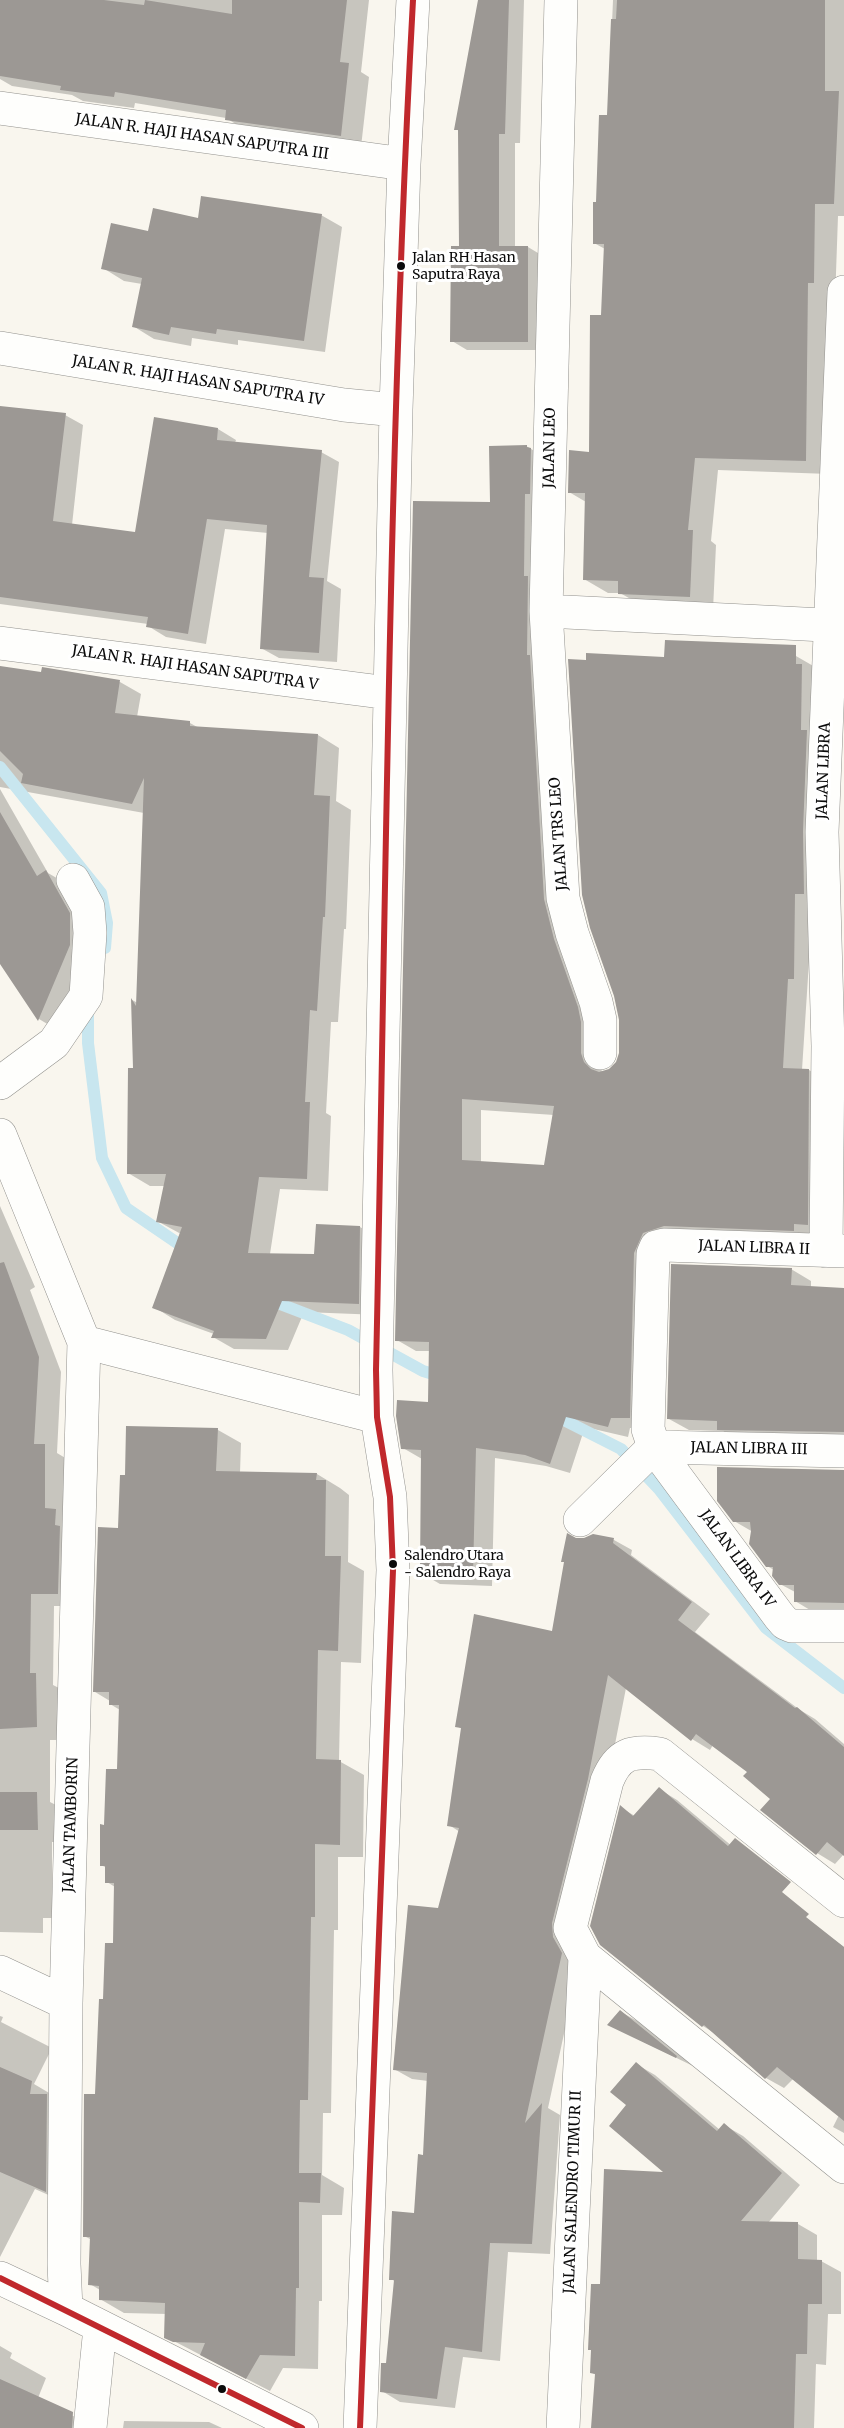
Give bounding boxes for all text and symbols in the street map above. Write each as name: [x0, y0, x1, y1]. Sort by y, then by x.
street label: JALAN R. HAJI HASAN SAPUTRA III: [74, 110, 330, 164]
place label: Jalan RH Hasan Saputra Raya: [412, 250, 516, 282]
marker: Jalan RH Hasan Saputra Raya: [395, 260, 407, 272]
street label: JALAN R. HAJI HASAN SAPUTRA IV: [71, 352, 325, 410]
street label: JALAN LEO: [540, 408, 560, 488]
street label: JALAN R. HAJI HASAN SAPUTRA V: [71, 642, 319, 694]
street label: JALAN LIBRA: [813, 722, 835, 820]
street label: JALAN TRS LEO: [546, 777, 572, 891]
street label: JALAN LIBRA II: [698, 1237, 810, 1259]
street label: JALAN LIBRA III: [690, 1439, 808, 1459]
street label: JALAN LIBRA IV: [695, 1507, 779, 1611]
place label: Salendro Utara - Salendro Raya: [404, 1548, 511, 1580]
marker: Salendro Utara - Salendro Raya: [387, 1558, 399, 1570]
street label: JALAN TAMBORIN: [60, 1757, 82, 1893]
street label: JALAN SALENDRO TIMUR II: [560, 2090, 586, 2294]
unlabelled marker: [216, 2383, 228, 2395]

